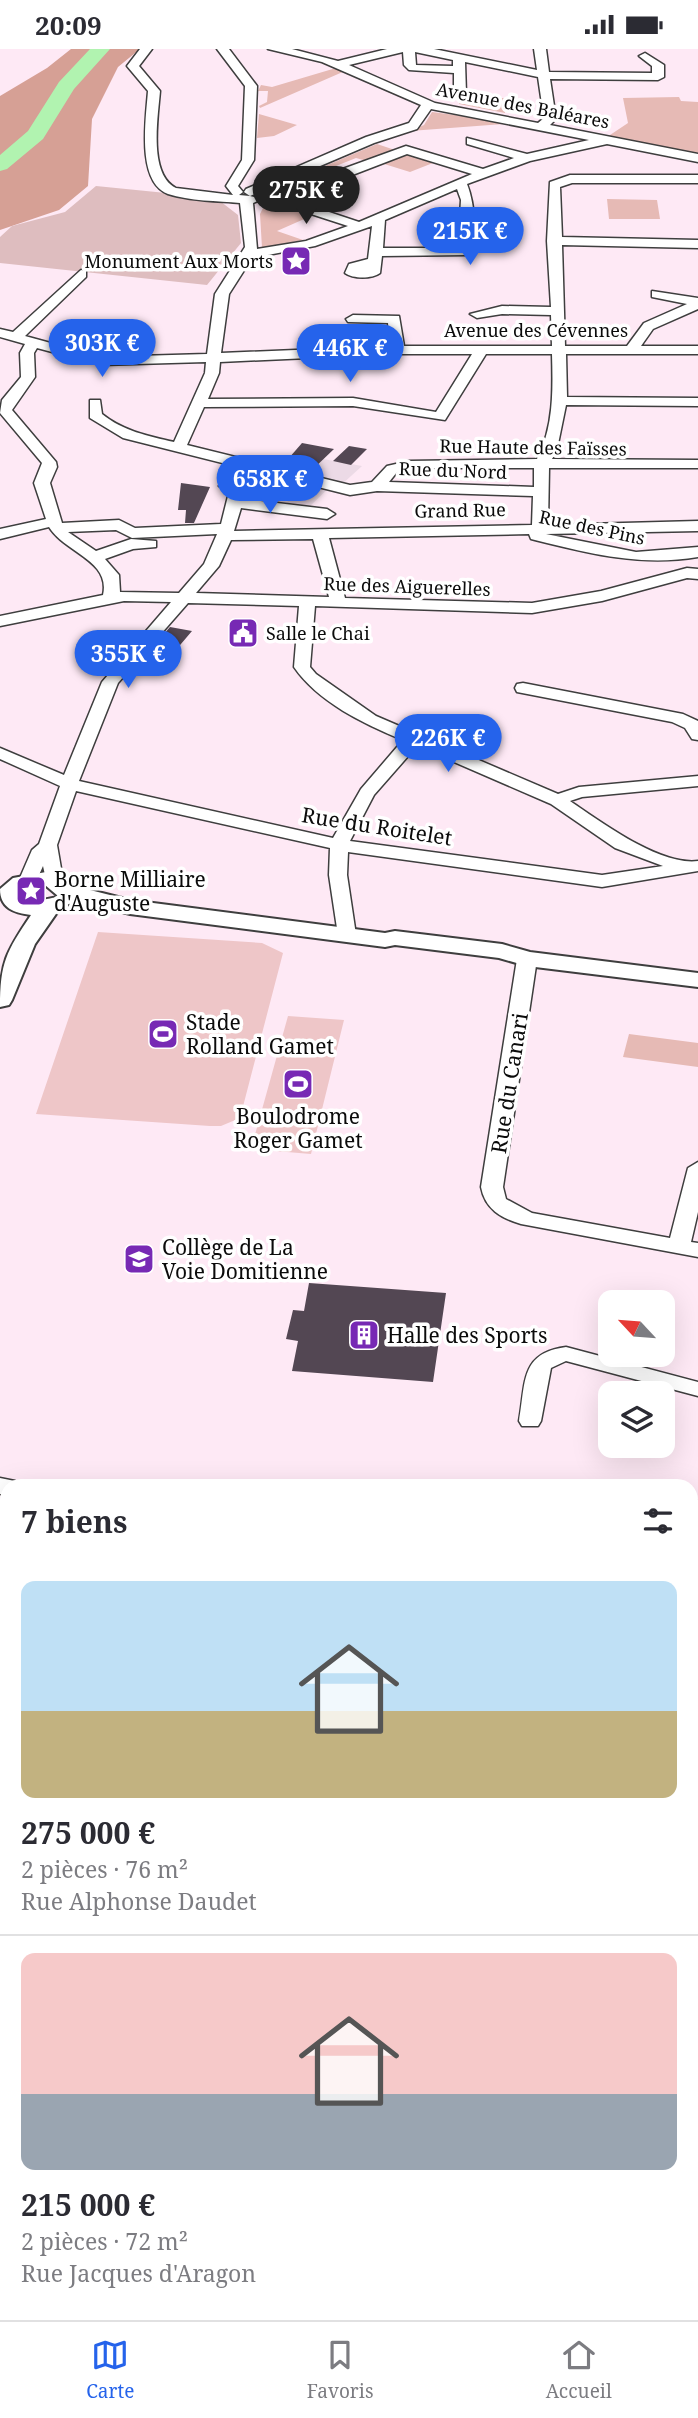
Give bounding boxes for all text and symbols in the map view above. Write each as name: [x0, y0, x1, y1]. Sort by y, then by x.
text: 20:09: [35, 7, 102, 43]
street label: Avenue des Baléares: [434, 76, 612, 134]
pin: 275K €: [249, 167, 363, 226]
text: 275K €: [269, 173, 343, 205]
pin: 215K €: [413, 207, 527, 267]
text: 215K €: [433, 214, 507, 246]
place icon: Monument Aux Morts: [279, 244, 313, 278]
place label: Monument Aux Morts: [84, 249, 273, 273]
street label: Avenue des Cévennes: [444, 318, 628, 342]
pin: 303K €: [45, 319, 159, 379]
pin: 446K €: [293, 325, 407, 384]
text: 303K €: [65, 326, 139, 358]
text: 446K €: [313, 331, 387, 363]
street label: Rue Haute des Faïsses: [439, 433, 627, 461]
pin: 658K €: [213, 455, 327, 515]
street label: Rue du Nord: [398, 456, 508, 484]
text: 658K €: [233, 462, 307, 494]
street label: Grand Rue: [414, 497, 506, 523]
street label: Rue des Pins: [537, 504, 647, 550]
street label: Rue des Aiguerelles: [323, 571, 491, 601]
public building icon: Salle le Chai: [226, 616, 260, 650]
place label: Salle le Chai: [266, 621, 370, 645]
pin: 355K €: [71, 631, 185, 690]
text: 355K €: [91, 637, 165, 669]
pin: 226K €: [391, 715, 505, 774]
text: 226K €: [411, 721, 485, 753]
street label: Rue du Roitelet: [300, 800, 454, 852]
place label: Borne Milliaire d'Auguste: [54, 865, 206, 917]
place icon: Borne Milliaire d'Auguste: [14, 874, 48, 908]
place label: Stade Rolland Gamet: [186, 1008, 334, 1060]
street label: Rue du Canari: [484, 1010, 534, 1155]
sports icon: Stade Rolland Gamet: [146, 1017, 180, 1051]
sports icon: Boulodrome Roger Gamet: [281, 1067, 315, 1101]
place label: Boulodrome Roger Gamet: [233, 1102, 363, 1154]
place label: Collège de La Voie Domitienne: [162, 1233, 328, 1285]
school or university icon: Collège de La Voie Domitienne: [122, 1242, 156, 1276]
north arrow: [598, 1290, 676, 1367]
map controls: [598, 1290, 675, 1458]
building icon: Halle des Sports: [347, 1318, 381, 1352]
place label: Halle des Sports: [387, 1321, 547, 1349]
button: layers: [598, 1381, 675, 1458]
text: 7 biens: [21, 1501, 127, 1542]
icon: filters: [639, 1502, 677, 1540]
icon: home: [286, 1626, 412, 1752]
text: 275 000 €: [21, 1812, 155, 1853]
text: 2 pièces · 76 m²: [21, 1853, 188, 1885]
text: Rue Alphonse Daudet: [21, 1885, 257, 1917]
icon: home: [286, 1998, 412, 2124]
text: 215 000 €: [21, 2184, 155, 2225]
text: 2 pièces · 72 m²: [21, 2225, 188, 2257]
text: Rue Jacques d'Aragon: [21, 2257, 256, 2289]
tab: Carte: [86, 2336, 134, 2404]
tab: Favoris: [307, 2336, 373, 2404]
tab: Accueil: [546, 2336, 612, 2404]

